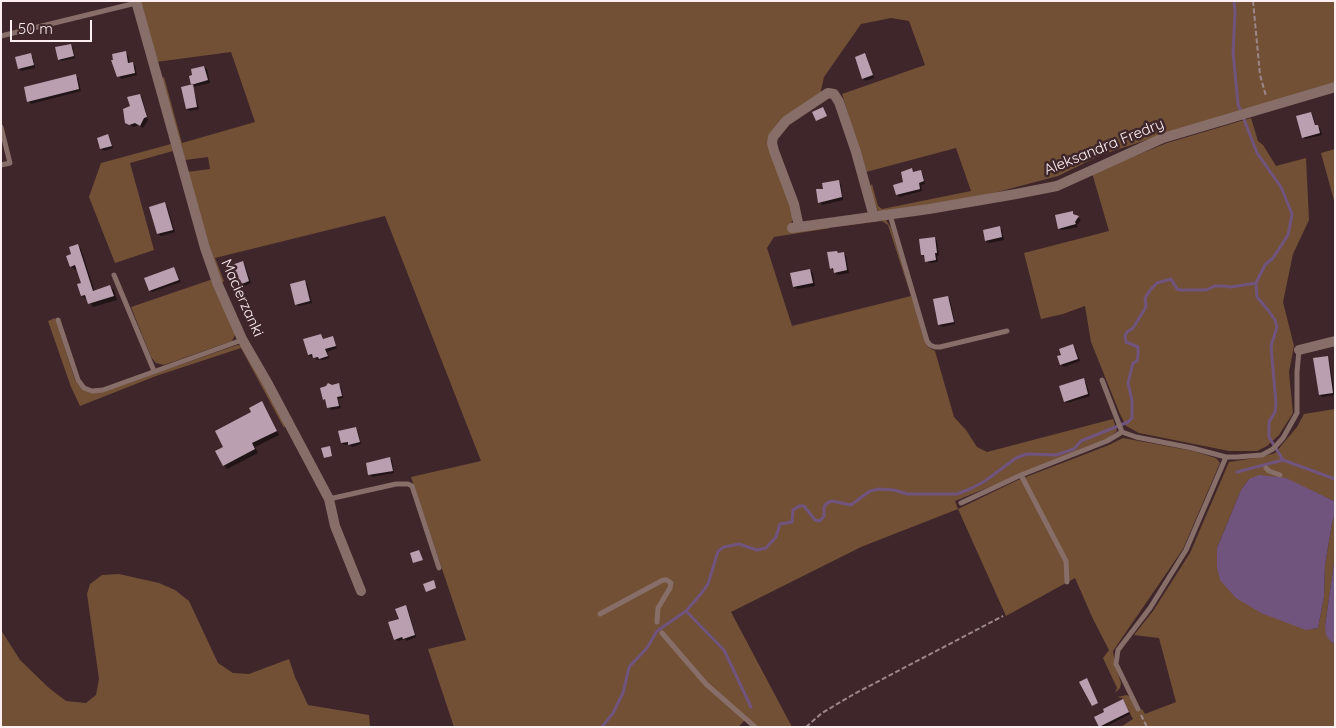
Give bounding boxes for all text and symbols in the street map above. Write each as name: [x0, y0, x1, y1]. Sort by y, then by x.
scale bar: [12, 10, 95, 42]
text: 50 m: [18, 19, 53, 38]
street label: Aleksandra Fredry: [1041, 115, 1167, 179]
street label: Macierzanki: [217, 256, 267, 340]

